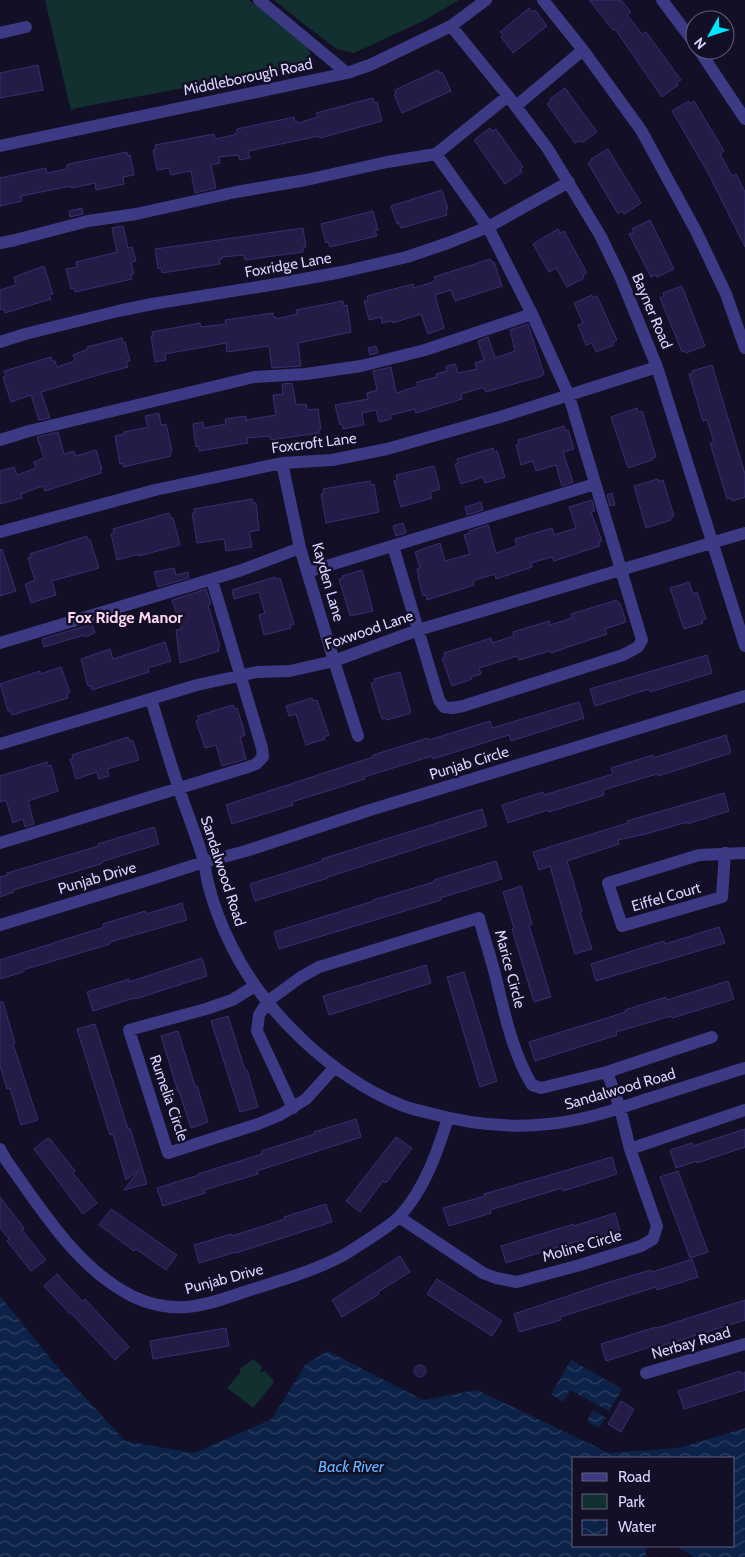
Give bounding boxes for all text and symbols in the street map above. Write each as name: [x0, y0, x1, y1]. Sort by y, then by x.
north arrow: [685, 10, 735, 60]
text: N: [690, 34, 710, 53]
street label: Middleborough Road: [182, 55, 314, 99]
street label: Foxridge Lane: [243, 248, 333, 281]
street label: Bayner Road: [628, 271, 676, 351]
street label: Foxcroft Lane: [270, 429, 358, 457]
street label: Kayden Lane: [308, 540, 348, 624]
street label: Foxwood Lane: [323, 606, 416, 653]
district label: Fox Ridge Manor: [67, 608, 183, 627]
street label: Punjab Circle: [427, 742, 511, 784]
street label: Sandalwood Road: [197, 814, 249, 928]
street label: Punjab Drive: [56, 858, 138, 898]
street label: Eiffel Court: [629, 879, 703, 915]
street label: Marice Circle: [491, 928, 529, 1010]
street label: Rumelia Circle: [146, 1052, 192, 1144]
street label: Sandalwood Road: [562, 1065, 678, 1113]
street label: Moline Circle: [540, 1226, 624, 1266]
street label: Punjab Drive: [183, 1260, 265, 1298]
street label: Nerbay Road: [649, 1323, 733, 1363]
water label: Back River: [318, 1457, 385, 1476]
legend: [572, 1457, 735, 1547]
text: Road: [618, 1468, 651, 1486]
text: Park: [618, 1493, 645, 1511]
text: Water: [618, 1518, 656, 1536]

